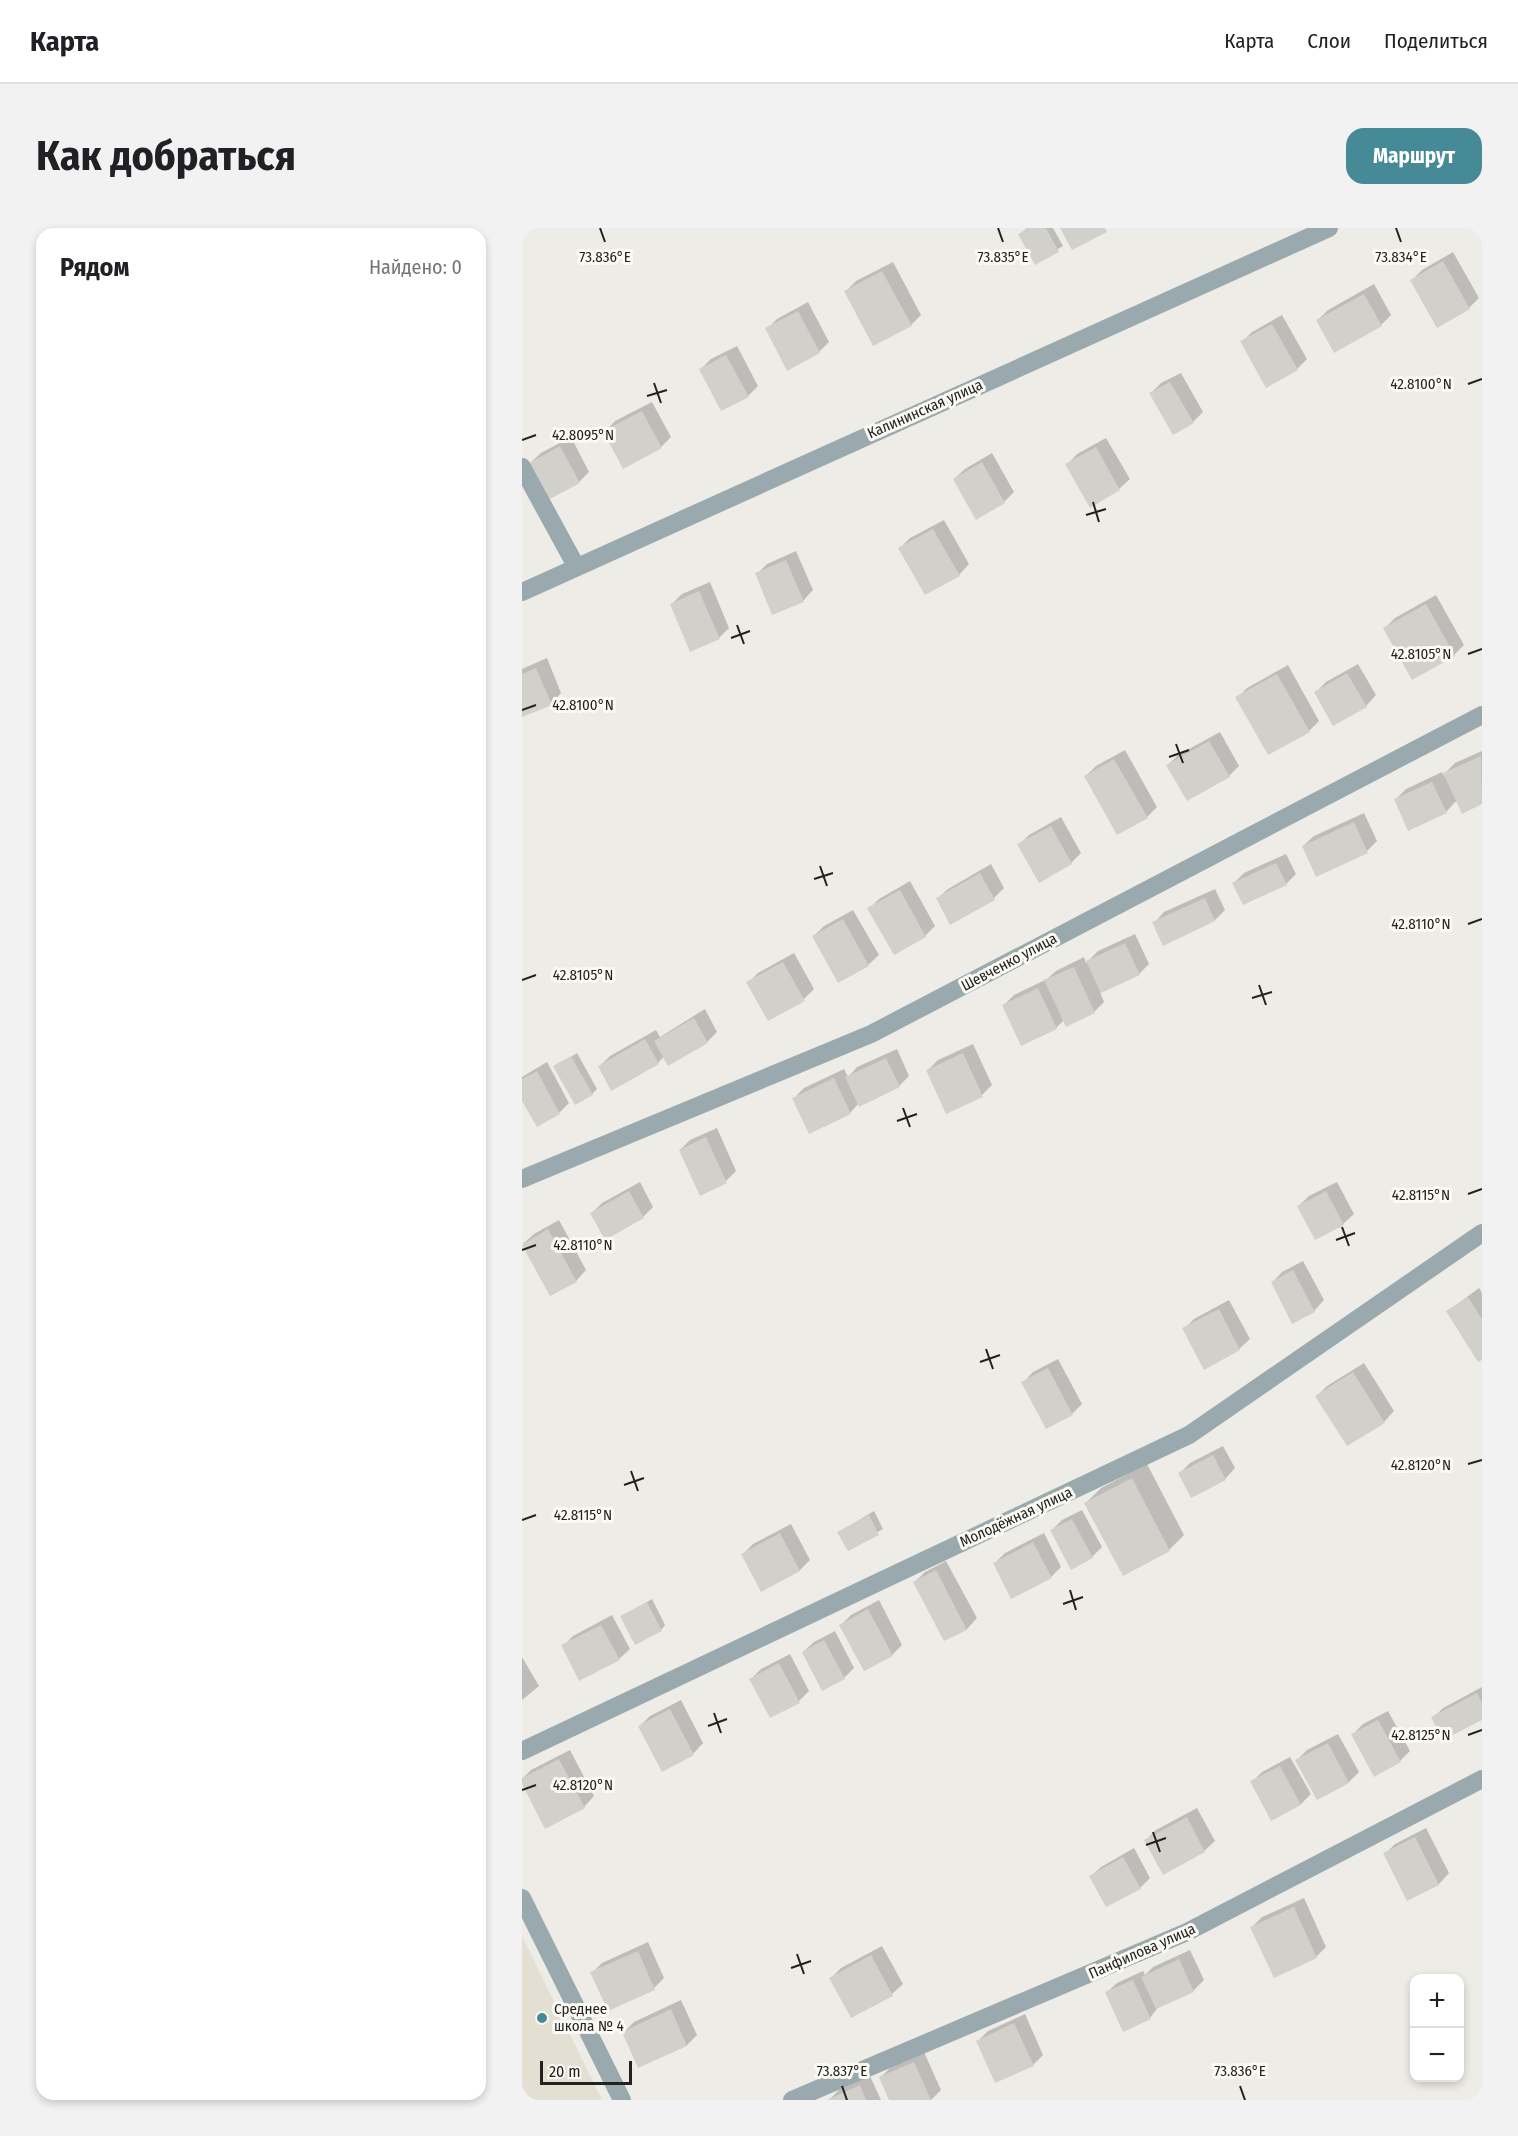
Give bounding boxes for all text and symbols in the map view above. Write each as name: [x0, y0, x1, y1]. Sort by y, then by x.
text: Карта: [30, 25, 99, 58]
text: Карта: [1224, 28, 1274, 54]
text: Слои: [1307, 28, 1351, 54]
text: Поделиться: [1384, 28, 1488, 54]
button: Маршрут: [1346, 128, 1482, 184]
text: Как добраться: [36, 131, 296, 181]
text: 73.836°E: [579, 248, 631, 266]
text: 73.835°E: [978, 248, 1029, 266]
text: 73.834°E: [1375, 248, 1427, 266]
text: Рядом: [60, 252, 129, 283]
text: Найдено: 0: [369, 255, 462, 279]
text: 42.8100°N: [1390, 375, 1452, 393]
street label: Калининская улица: [865, 376, 985, 442]
text: 42.8095°N: [552, 426, 614, 444]
text: 42.8105°N: [1391, 645, 1451, 663]
text: 42.8100°N: [552, 696, 614, 714]
text: 42.8110°N: [1391, 915, 1451, 933]
street label: Шевченко улица: [958, 929, 1060, 995]
text: 42.8105°N: [553, 966, 613, 984]
text: 42.8115°N: [1392, 1186, 1450, 1204]
text: 42.8110°N: [553, 1236, 613, 1254]
text: 42.8120°N: [1391, 1456, 1451, 1474]
street label: Молодёжная улица: [957, 1483, 1075, 1551]
text: 42.8115°N: [554, 1506, 612, 1524]
text: 42.8125°N: [1391, 1726, 1451, 1744]
text: 42.8120°N: [553, 1776, 613, 1794]
street label: Панфилова улица: [1086, 1919, 1198, 1983]
map controls: [1410, 1974, 1464, 2082]
button: +: [1410, 1974, 1464, 2028]
place label: Среднее школа № 4: [554, 2000, 624, 2035]
marker: Среднее школа № 4: [535, 2011, 549, 2025]
button: −: [1410, 2028, 1464, 2082]
scale bar: [540, 2058, 632, 2086]
text: 20 m: [549, 2062, 580, 2081]
text: 73.837°E: [817, 2062, 867, 2080]
text: 73.836°E: [1214, 2062, 1266, 2080]

